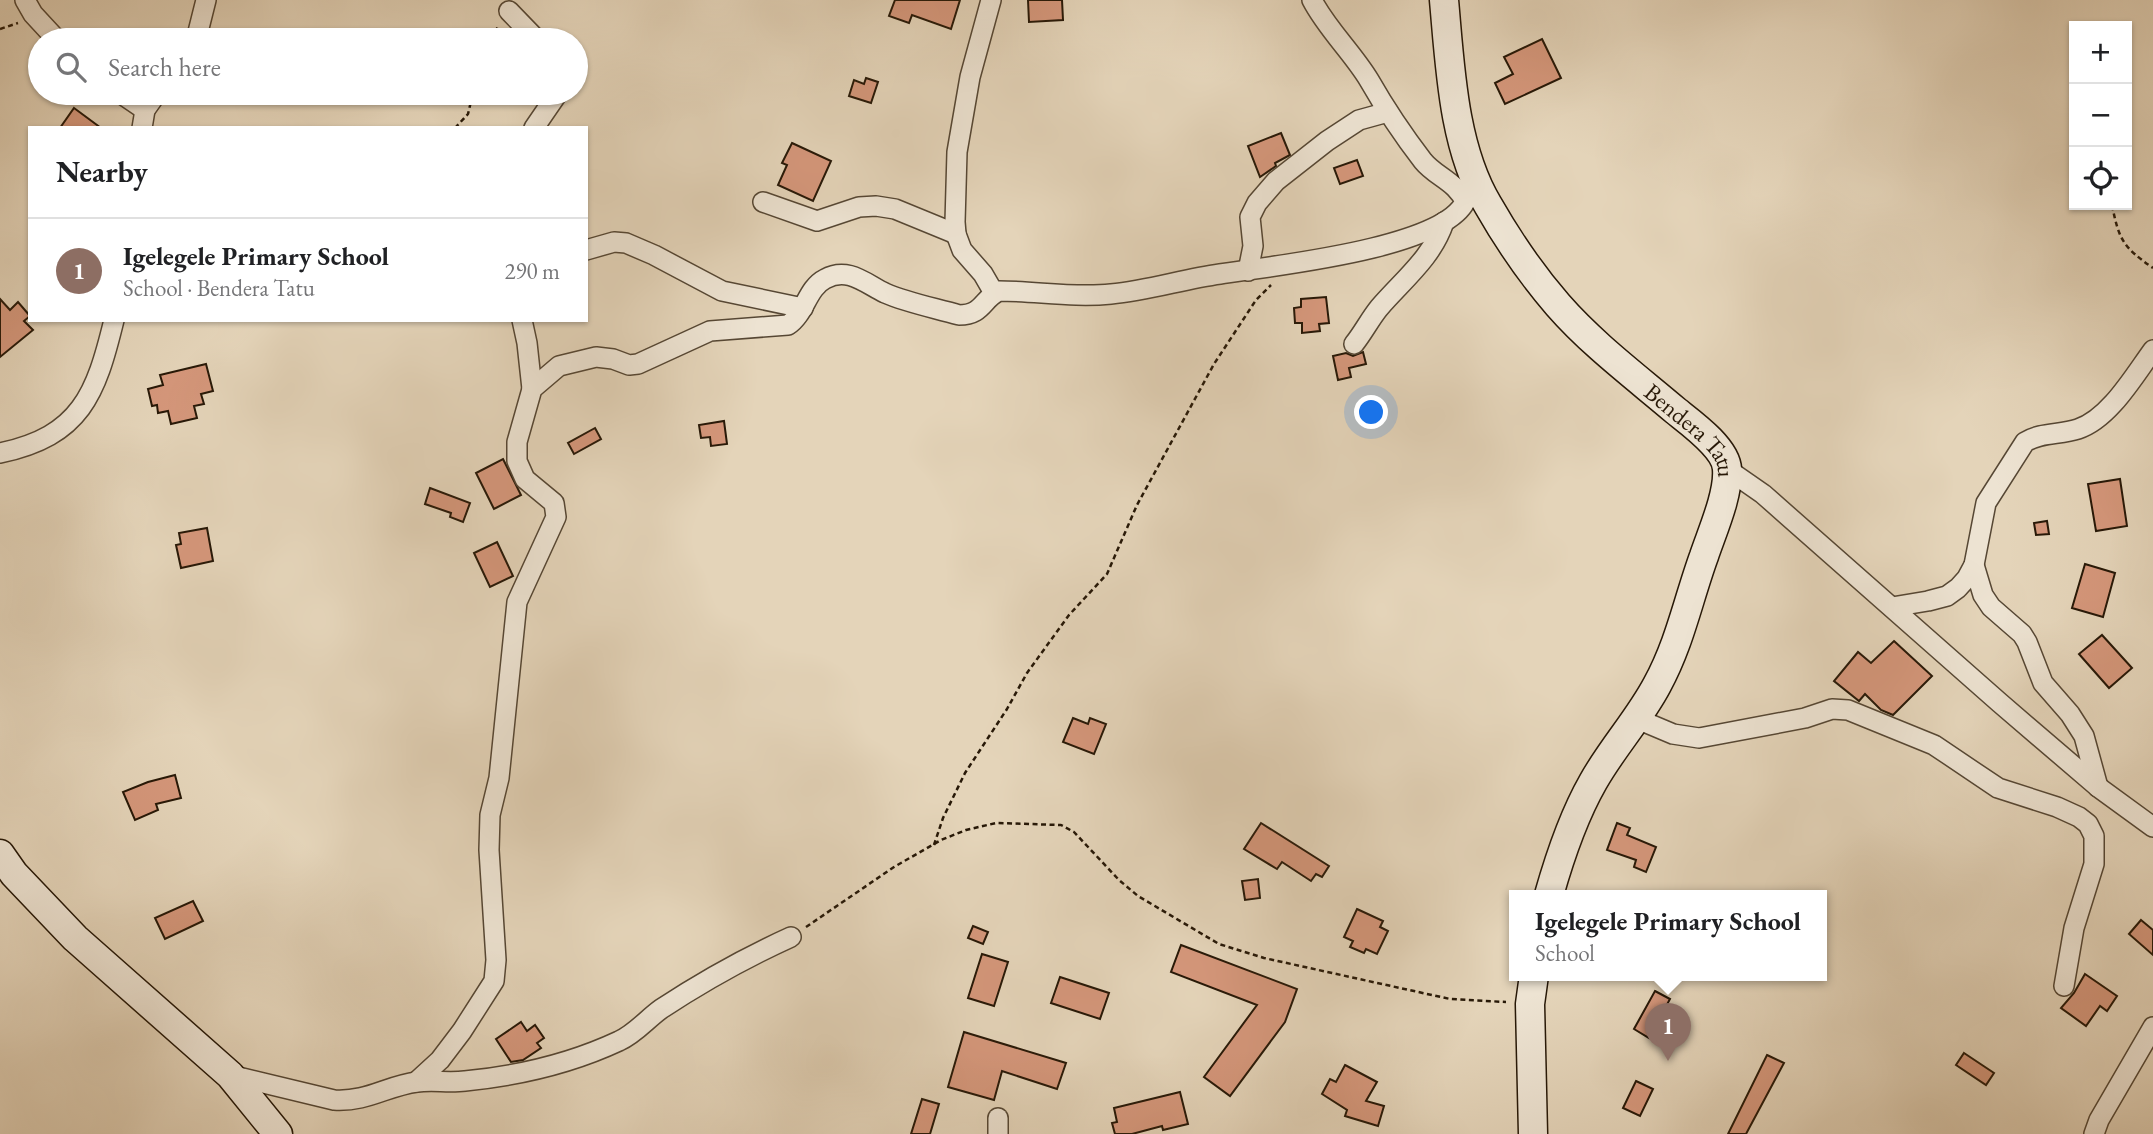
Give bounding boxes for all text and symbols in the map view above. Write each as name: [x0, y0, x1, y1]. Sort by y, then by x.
map controls: [2069, 21, 2132, 210]
button: +: [2069, 21, 2132, 84]
search box: [28, 28, 588, 105]
icon: search: [52, 48, 90, 86]
text: Search here: [108, 50, 221, 84]
button: −: [2069, 84, 2132, 147]
button: locate: [2069, 147, 2132, 210]
text: Nearby: [56, 152, 148, 191]
text: Igelegele Primary School: [123, 239, 389, 273]
text: 1: [73, 256, 85, 286]
text: 290 m: [504, 256, 560, 286]
text: School · Bendera Tatu: [123, 273, 315, 303]
street label: Bendera Tatu: [1638, 376, 1743, 478]
your location: [1354, 395, 1388, 429]
popup: [1509, 890, 1827, 981]
text: Igelegele Primary School: [1535, 904, 1801, 938]
text: School: [1535, 938, 1595, 968]
pin: 1: [1645, 1003, 1691, 1061]

